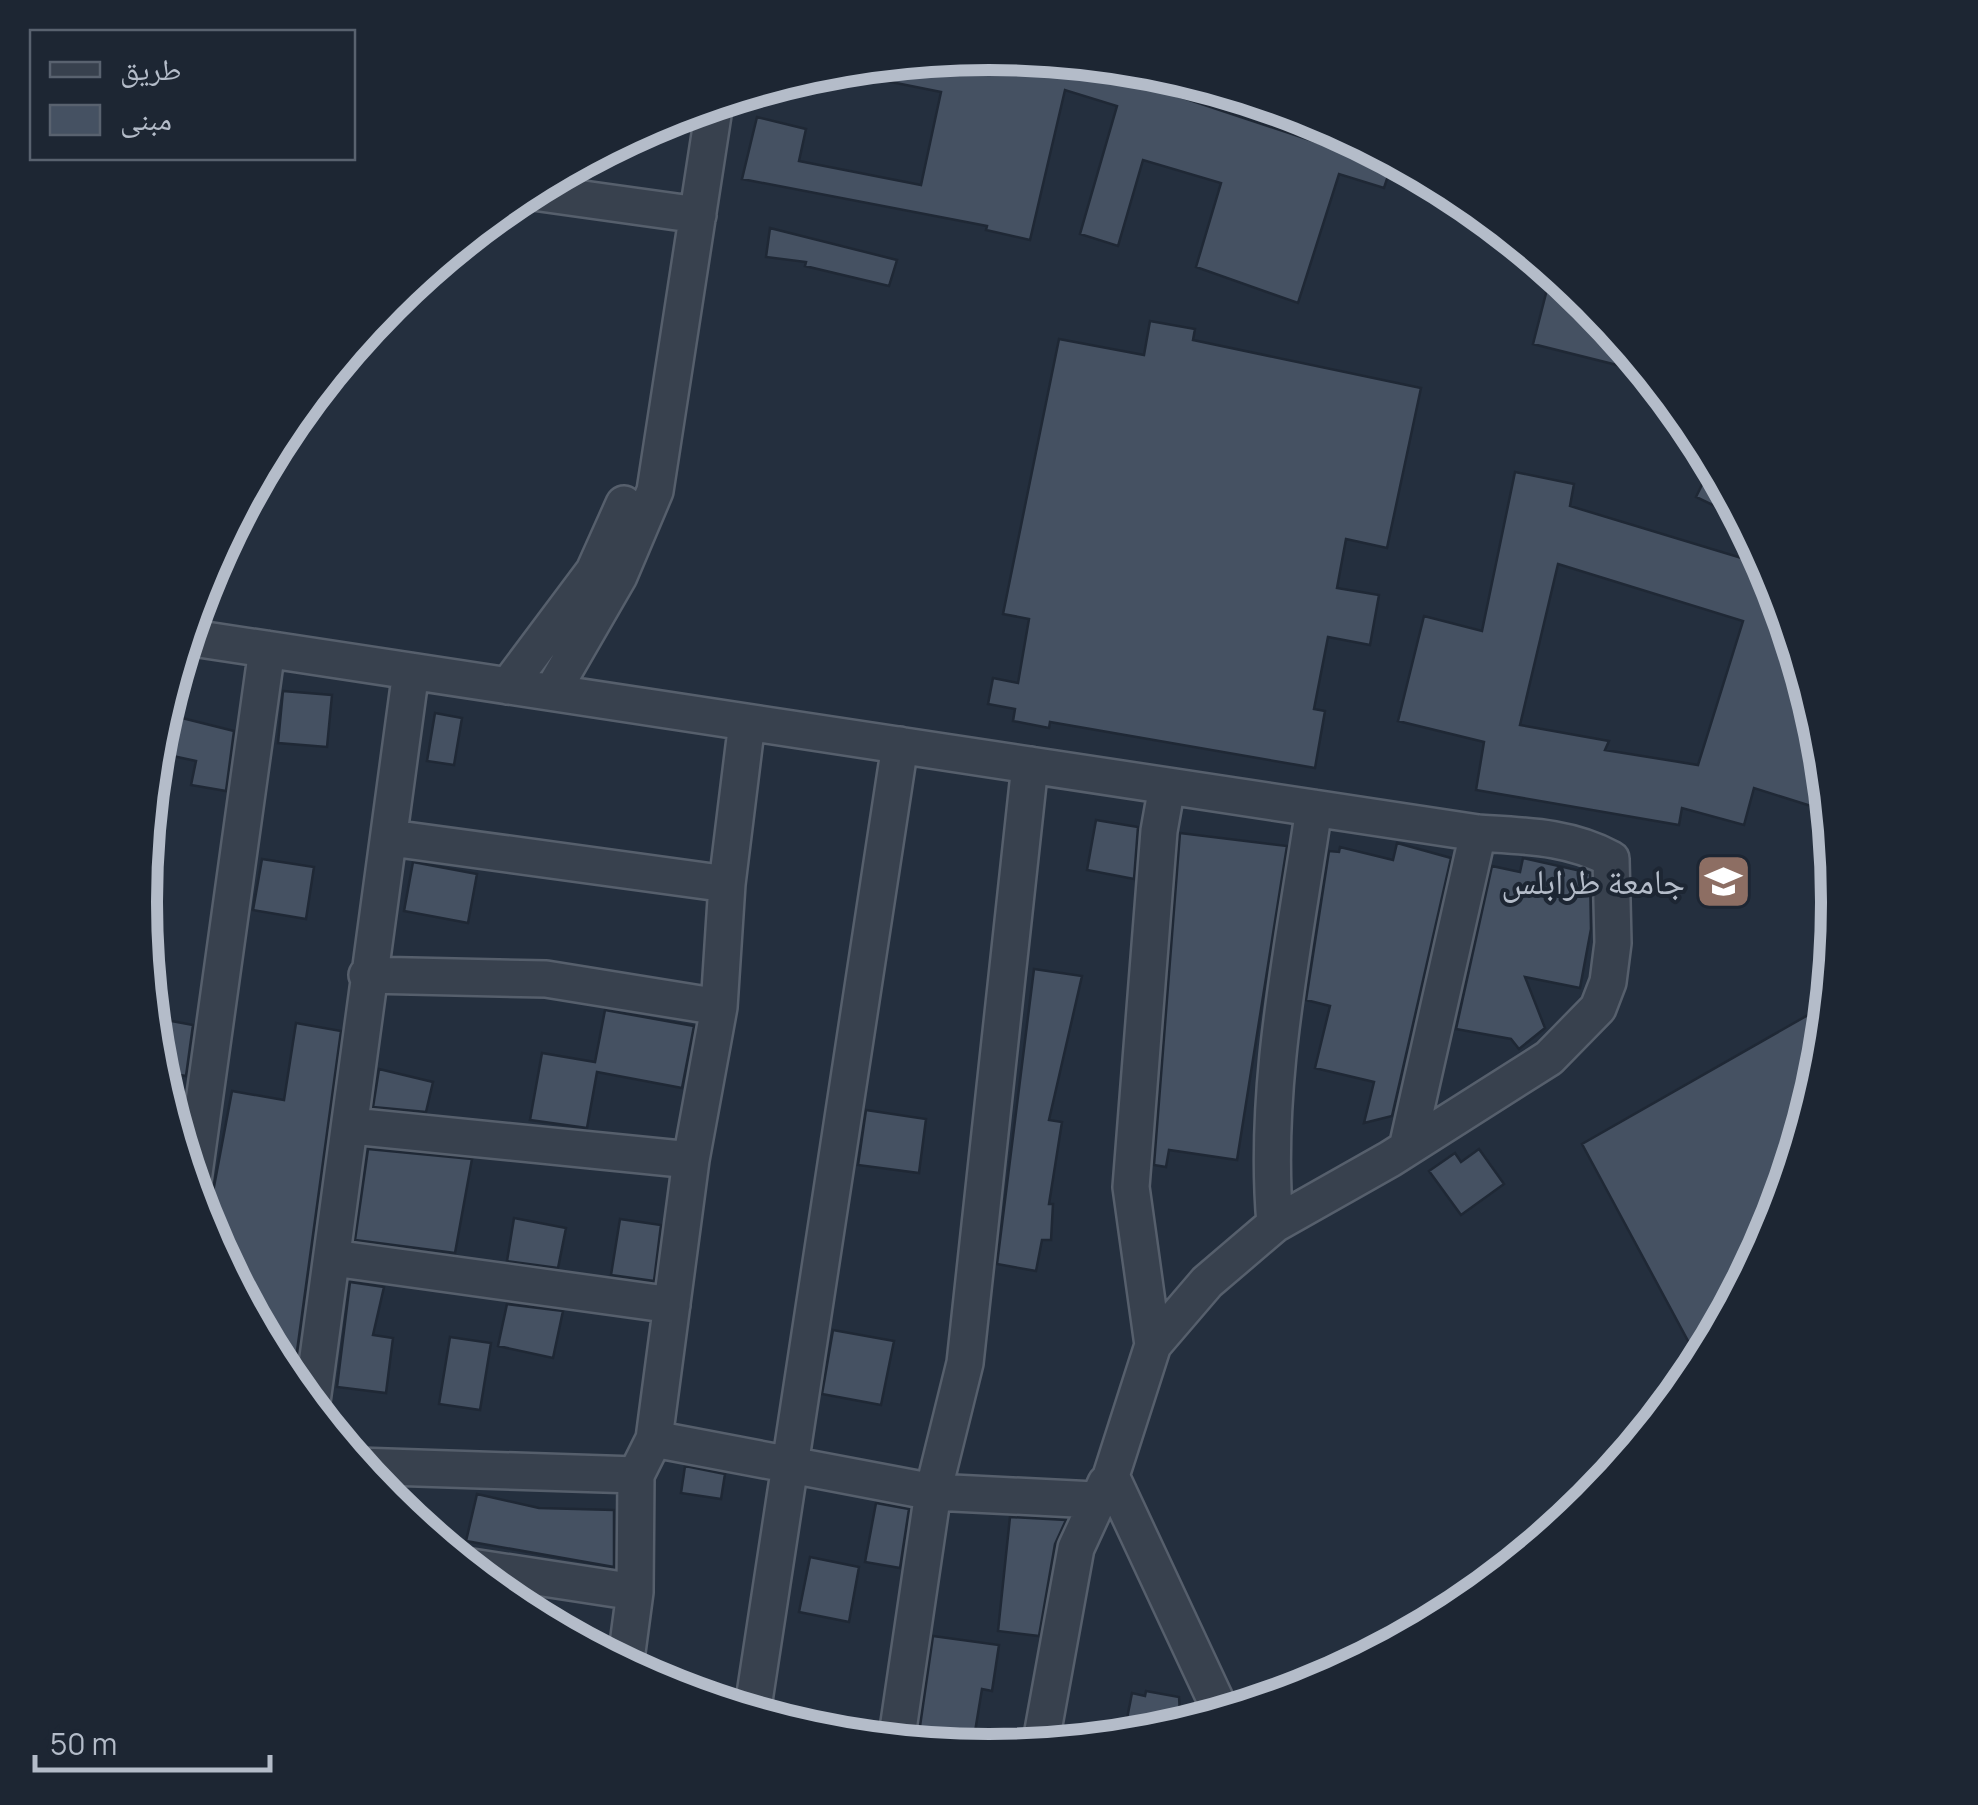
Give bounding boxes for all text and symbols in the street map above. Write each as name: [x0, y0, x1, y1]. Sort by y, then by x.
legend: [30, 30, 355, 160]
text: طريق: [120, 48, 181, 89]
text: مبنى: [120, 98, 172, 139]
school or university icon: جامعة طرابلس: [1694, 851, 1754, 911]
place label: جامعة طرابلس: [1501, 857, 1685, 905]
scale bar: [35, 1710, 270, 1772]
text: 50 m: [50, 1723, 117, 1764]

